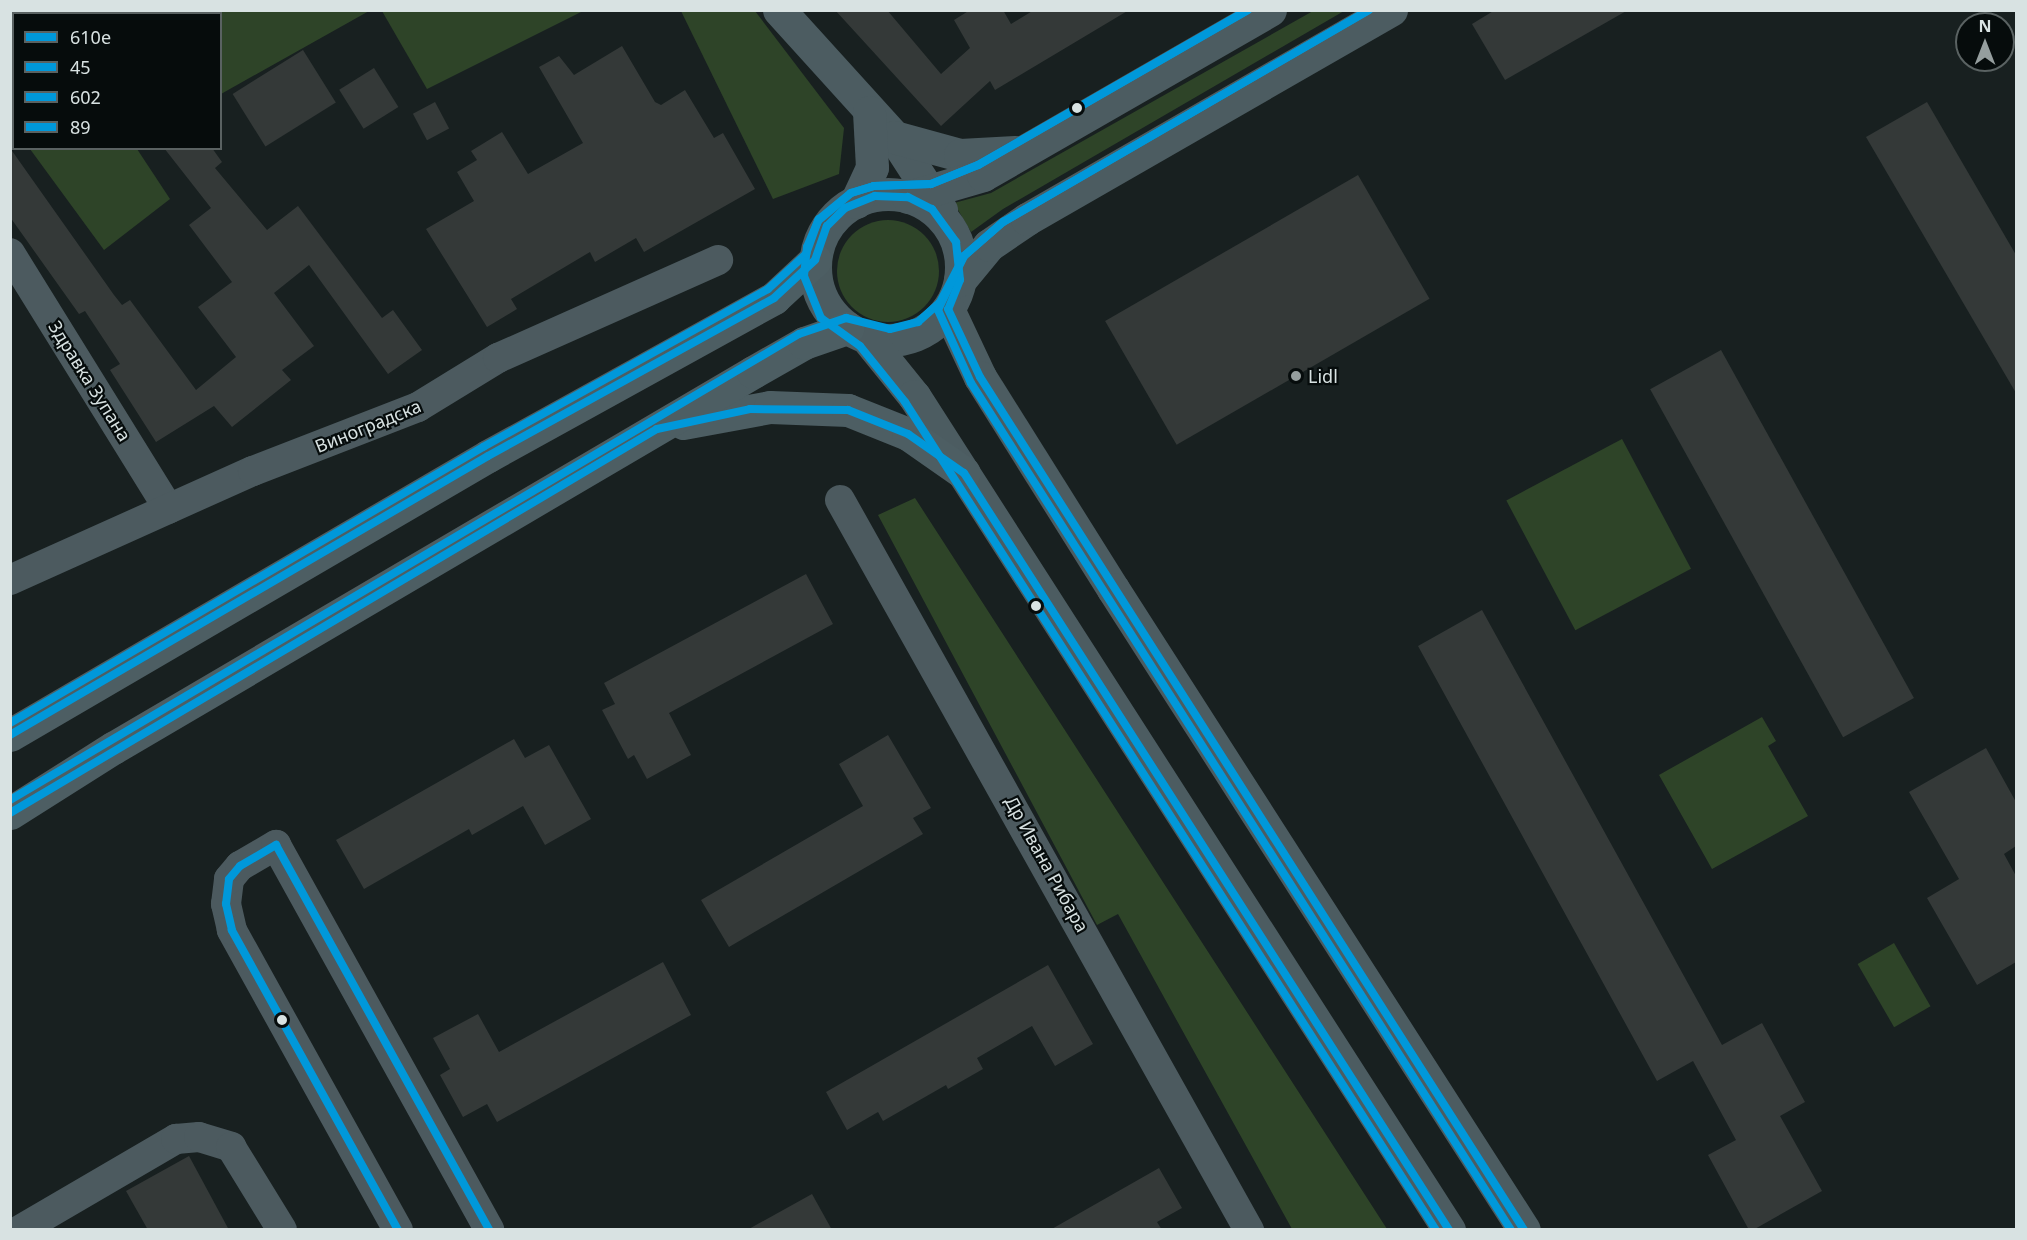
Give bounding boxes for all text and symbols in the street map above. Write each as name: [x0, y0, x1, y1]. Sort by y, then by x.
legend: [12, 12, 222, 150]
north arrow: [1955, 12, 2015, 72]
text: N: [1978, 15, 1992, 37]
text: 610e: [70, 25, 111, 49]
text: 45: [70, 55, 91, 79]
text: 602: [70, 85, 101, 109]
unlabelled marker: [1071, 102, 1083, 114]
text: 89: [70, 115, 91, 139]
street label: Здравка Зупана: [44, 317, 136, 445]
place label: Lidl: [1308, 365, 1338, 387]
marker: Lidl: [1289, 369, 1303, 383]
street label: Виноградска: [312, 395, 424, 457]
unlabelled marker: [1030, 600, 1042, 612]
street label: Др Ивана Рибара: [1001, 792, 1093, 936]
unlabelled marker: [276, 1014, 288, 1026]

